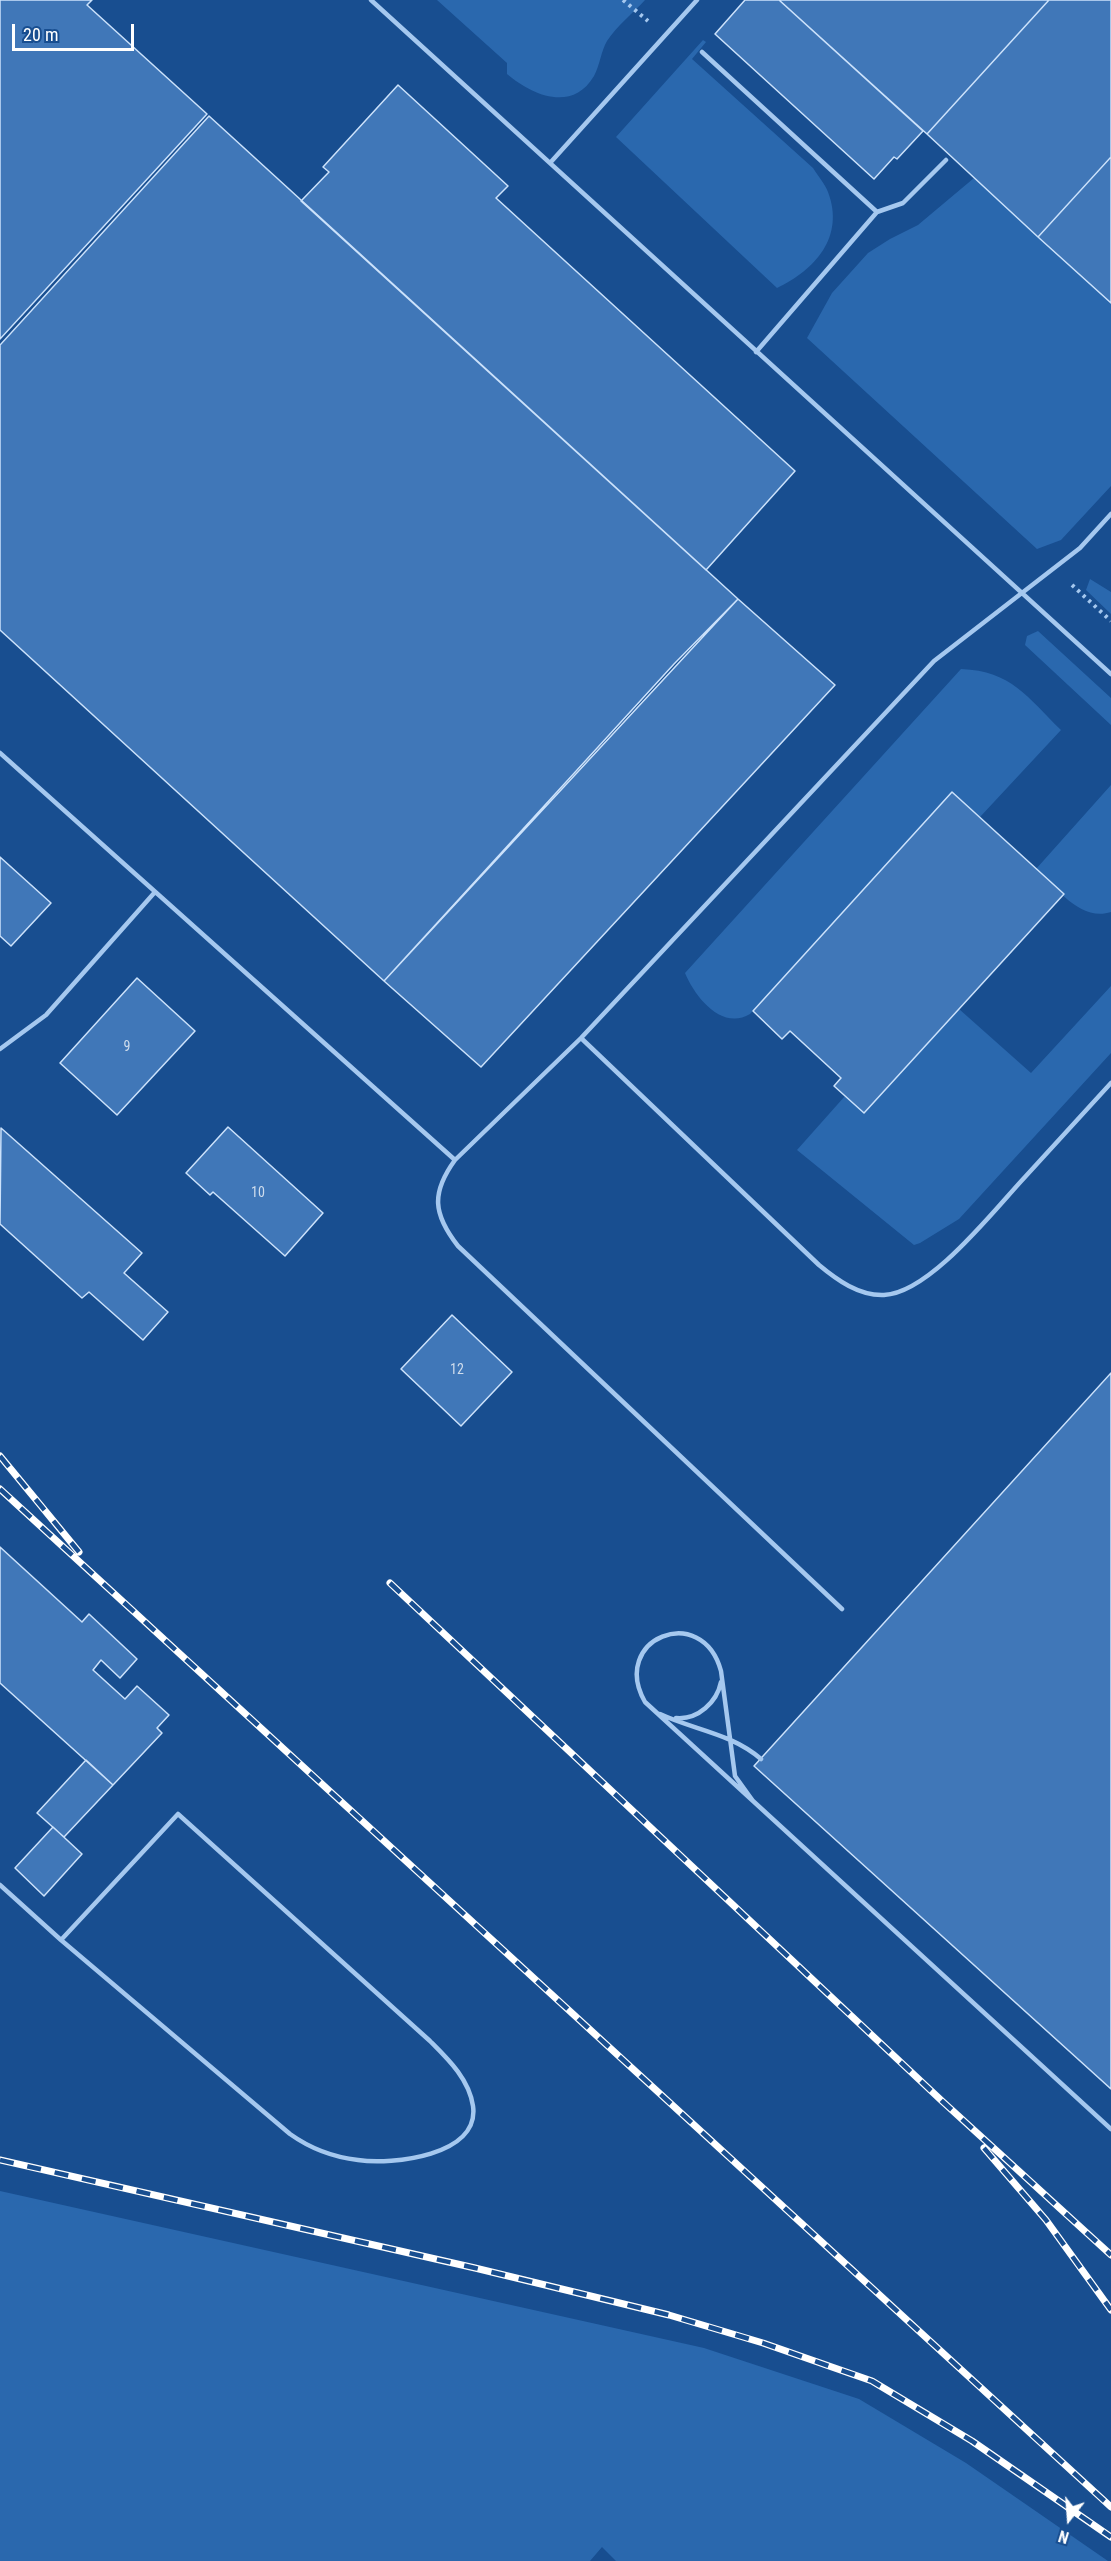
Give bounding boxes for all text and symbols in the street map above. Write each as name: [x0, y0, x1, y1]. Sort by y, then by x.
scale bar: [15, 12, 136, 50]
text: 20 m: [23, 24, 58, 45]
house number: 9: [124, 1039, 130, 1055]
house number: 10: [251, 1185, 265, 1201]
house number: 12: [450, 1362, 464, 1378]
north arrow: [1039, 2489, 1099, 2549]
text: N: [1056, 2526, 1071, 2547]

